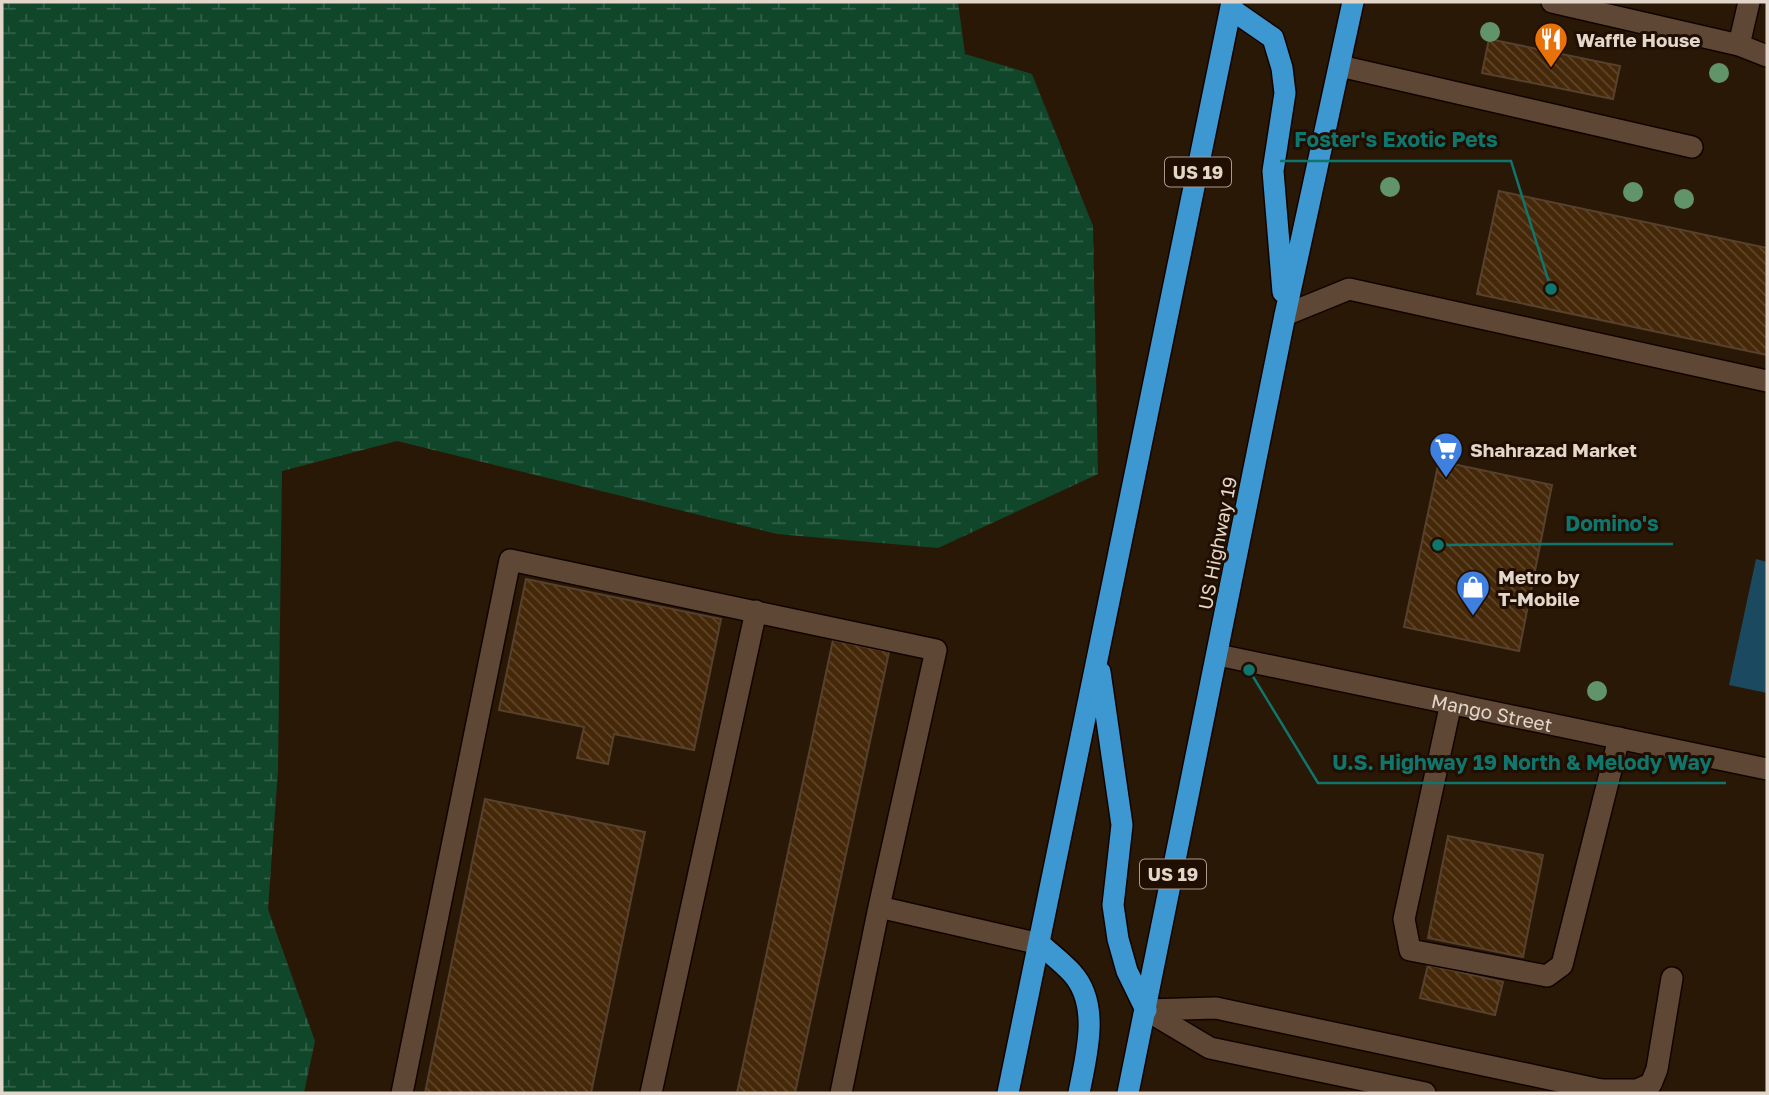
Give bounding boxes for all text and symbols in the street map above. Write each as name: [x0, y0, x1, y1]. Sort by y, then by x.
restaurant icon: Waffle House: [1532, 20, 1570, 69]
place label: Waffle House: [1576, 28, 1701, 51]
callout: Foster's Exotic Pets: [1280, 119, 1511, 161]
text: Foster's Exotic Pets: [1294, 126, 1498, 152]
road number: US 19: [1165, 158, 1231, 187]
supermarket icon: Shahrazad Market: [1427, 430, 1465, 479]
place label: Shahrazad Market: [1470, 438, 1637, 461]
street label: US Highway 19: [1193, 475, 1241, 611]
callout: Domino's: [1551, 502, 1673, 544]
text: Domino's: [1565, 510, 1659, 536]
place label: Metro by T-Mobile: [1498, 565, 1580, 610]
shop icon: Metro by T-Mobile: [1454, 568, 1492, 617]
street label: Mango Street: [1430, 688, 1555, 736]
callout: U.S. Highway 19 North & Melody Way: [1318, 741, 1726, 783]
text: U.S. Highway 19 North & Melody Way: [1332, 749, 1712, 775]
road number: US 19: [1140, 860, 1206, 888]

